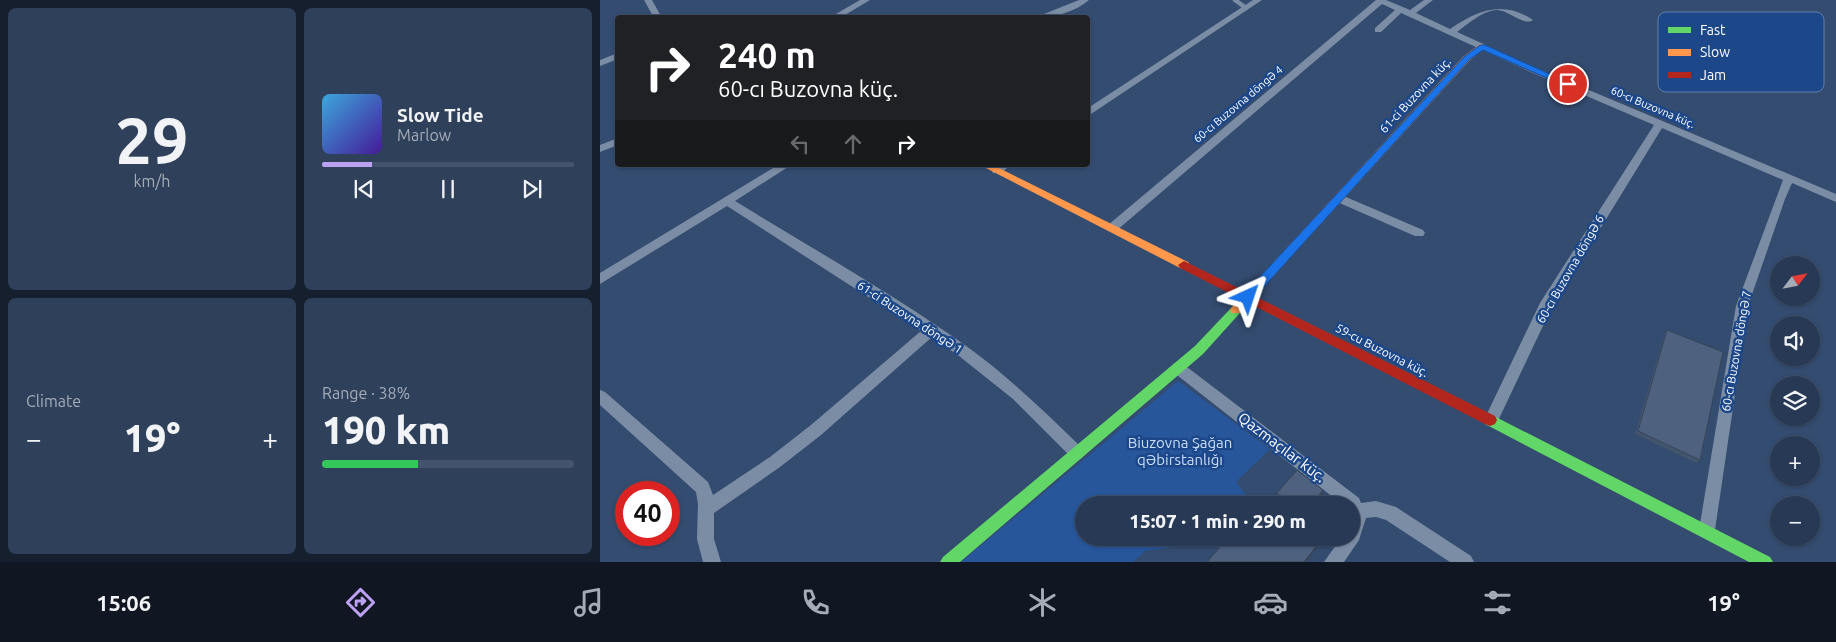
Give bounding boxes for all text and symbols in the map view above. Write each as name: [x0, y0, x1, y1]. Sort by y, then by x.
legend: [1658, 12, 1824, 92]
text: Fast: [1700, 22, 1726, 38]
icon: right: [635, 35, 700, 100]
text: 240 m: [718, 35, 816, 75]
text: Slow: [1700, 44, 1730, 60]
street label: 61-ci Buzovna küç.: [1377, 55, 1453, 135]
street label: 60-cı Buzovna döngə 4: [1191, 63, 1285, 145]
pin: [1547, 63, 1589, 105]
text: Jam: [1700, 67, 1726, 83]
icon: arrive: [1554, 70, 1582, 98]
text: 60-cı Buzovna küç.: [718, 76, 898, 101]
street label: 60-cı Buzovna küç.: [1609, 84, 1697, 130]
text: 29: [115, 103, 189, 176]
text: Slow Tide: [397, 104, 484, 126]
text: Marlow: [397, 126, 451, 144]
icon: left: [786, 130, 814, 158]
icon: ahead: [839, 130, 867, 158]
icon: right: [892, 130, 920, 158]
text: km/h: [134, 172, 170, 190]
icon: previous: [350, 175, 378, 203]
icon: pause: [434, 175, 462, 203]
icon: next: [518, 175, 546, 203]
street label: 60-cı Buzovna döngə 6: [1534, 213, 1606, 325]
north arrow: [1770, 256, 1820, 306]
map controls: [1770, 256, 1820, 546]
position arrow: [1221, 270, 1273, 322]
street label: 61-ci Buzovna döngə 1: [855, 278, 965, 356]
street label: 60-cı Buzovna döngə 7: [1719, 290, 1753, 412]
button: sound: [1770, 316, 1820, 366]
street label: 59-cu Buzovna küç.: [1333, 321, 1431, 379]
button: layers: [1770, 376, 1820, 426]
text: Range · 38%: [322, 384, 410, 402]
text: Climate: [26, 392, 81, 410]
text: 190 km: [322, 409, 450, 451]
street label: Qazmaçılar küç.: [1235, 409, 1329, 485]
text: 19°: [124, 417, 180, 459]
text: −: [26, 423, 42, 454]
text: +: [262, 423, 278, 454]
park label: Biuzovna Şağan qəbirstanlığı: [1128, 434, 1232, 468]
button: +: [1770, 436, 1820, 486]
speed limit sign: 40: [615, 481, 680, 546]
button: −: [1770, 496, 1820, 546]
text: 15:07 · 1 min · 290 m: [1129, 510, 1306, 532]
icon: directions: [343, 585, 378, 620]
icon: music: [571, 585, 606, 620]
icon: phone: [798, 585, 833, 620]
icon: climate: [1025, 585, 1060, 620]
icon: car: [1253, 585, 1288, 620]
icon: filters: [1480, 585, 1515, 620]
text: 15:06: [96, 590, 151, 615]
text: 19°: [1707, 590, 1740, 615]

